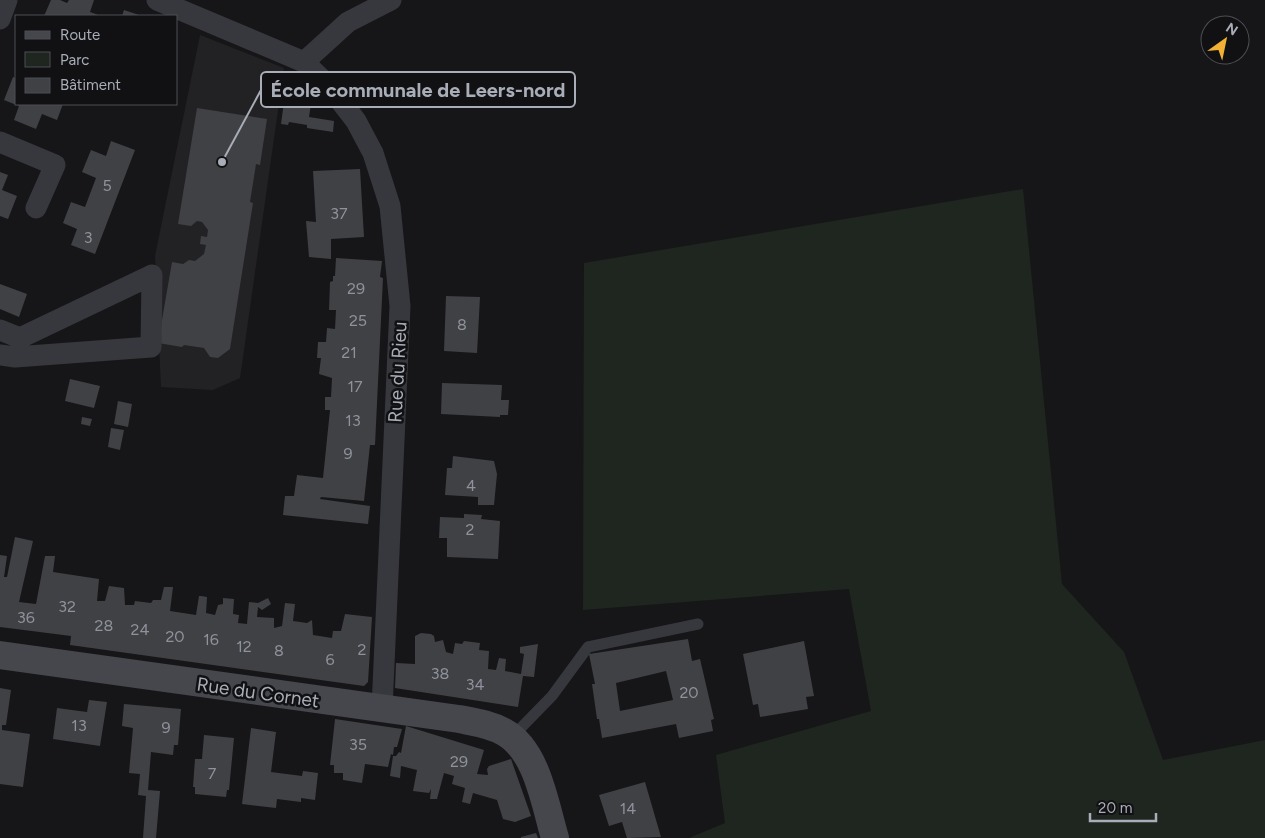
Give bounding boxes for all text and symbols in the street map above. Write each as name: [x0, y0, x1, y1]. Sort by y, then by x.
legend: [15, 15, 178, 105]
north arrow: [1200, 15, 1250, 65]
text: N: [1223, 19, 1241, 40]
text: Route: [60, 26, 100, 44]
text: Parc: [60, 51, 89, 69]
callout: École communale de Leers-nord: [261, 72, 575, 107]
text: Bâtiment: [60, 76, 121, 94]
text: École communale de Leers-nord: [271, 78, 565, 102]
house number: 5: [102, 176, 112, 195]
house number: 37: [330, 204, 348, 223]
house number: 3: [84, 228, 92, 247]
house number: 29: [347, 279, 365, 298]
house number: 25: [349, 311, 367, 330]
house number: 8: [457, 315, 467, 334]
street label: Rue du Rieu: [383, 321, 412, 423]
house number: 21: [341, 343, 357, 362]
house number: 17: [347, 377, 363, 396]
house number: 13: [345, 411, 361, 430]
house number: 9: [343, 444, 353, 463]
house number: 4: [466, 476, 476, 495]
house number: 2: [466, 520, 474, 539]
house number: 32: [58, 597, 76, 616]
house number: 36: [17, 608, 35, 627]
house number: 28: [95, 616, 113, 635]
house number: 24: [131, 620, 149, 639]
house number: 20: [165, 627, 185, 646]
house number: 16: [203, 630, 219, 649]
house number: 12: [236, 637, 252, 656]
house number: 2: [358, 640, 366, 659]
house number: 8: [274, 641, 284, 660]
house number: 6: [325, 650, 335, 669]
house number: 38: [431, 664, 449, 683]
street label: Rue du Cornet: [195, 673, 321, 712]
house number: 34: [466, 675, 484, 694]
house number: 20: [679, 683, 699, 702]
house number: 13: [71, 716, 87, 735]
house number: 9: [161, 718, 171, 737]
house number: 35: [349, 735, 367, 754]
house number: 29: [450, 752, 468, 771]
house number: 7: [208, 764, 217, 783]
scale bar: [1090, 790, 1156, 822]
house number: 14: [620, 799, 636, 818]
text: 20 m: [1098, 799, 1132, 817]

